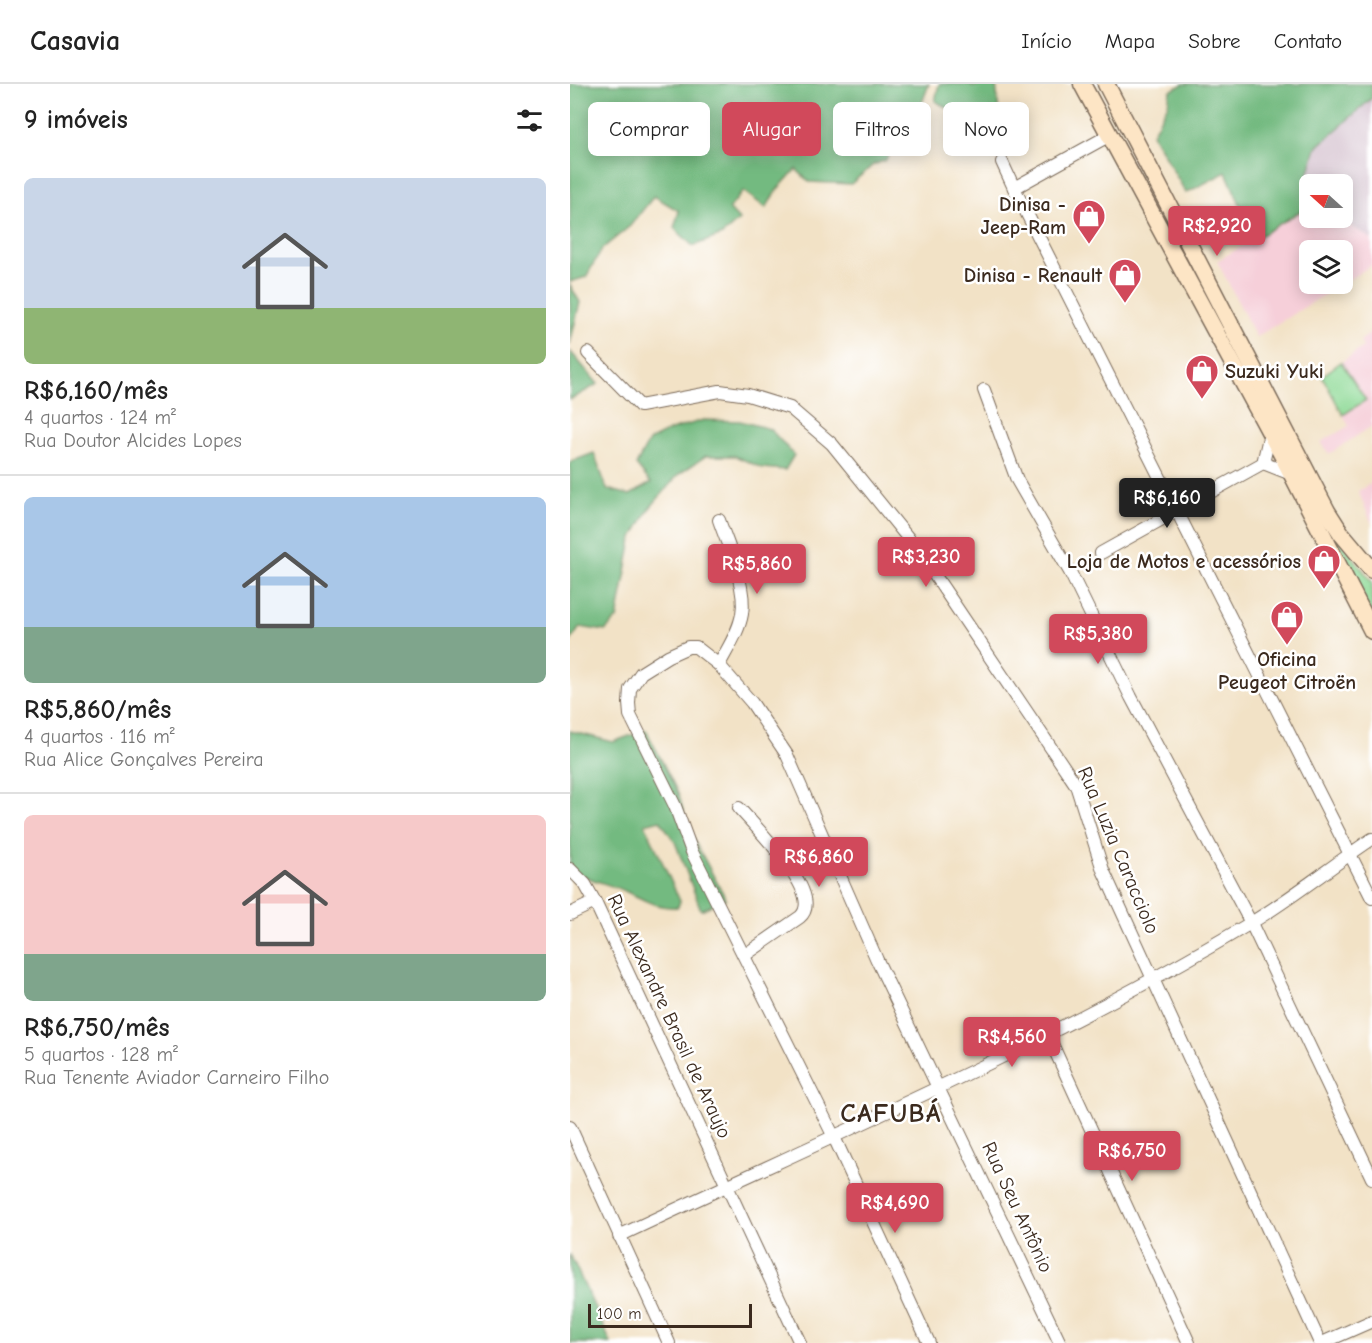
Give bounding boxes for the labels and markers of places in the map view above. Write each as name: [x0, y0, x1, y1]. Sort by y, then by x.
place label: Dinisa - Jeep-Ram: [981, 193, 1066, 239]
shop icon: Dinisa - Jeep-Ram: [1071, 198, 1107, 245]
pin: R$2,920: [1162, 206, 1272, 257]
shop icon: Dinisa - Renault: [1107, 257, 1143, 304]
place label: Dinisa - Renault: [964, 264, 1102, 287]
shop icon: Suzuki Yuki: [1184, 353, 1220, 400]
place label: Suzuki Yuki: [1225, 360, 1324, 383]
pin: R$6,160: [1112, 478, 1222, 529]
pin: R$3,230: [871, 537, 981, 588]
shop icon: Loja de Motos e acessórios: [1306, 543, 1342, 590]
pin: R$5,860: [702, 544, 812, 595]
place label: Loja de Motos e acessórios: [1067, 550, 1301, 573]
shop icon: Oficina Peugeot Citroën: [1269, 599, 1305, 646]
pin: R$5,380: [1043, 614, 1153, 665]
place label: Oficina Peugeot Citroën: [1218, 648, 1356, 694]
pin: R$6,860: [764, 837, 874, 888]
pin: R$4,560: [957, 1017, 1067, 1068]
pin: R$6,750: [1077, 1131, 1187, 1182]
pin: R$4,690: [840, 1183, 950, 1234]

